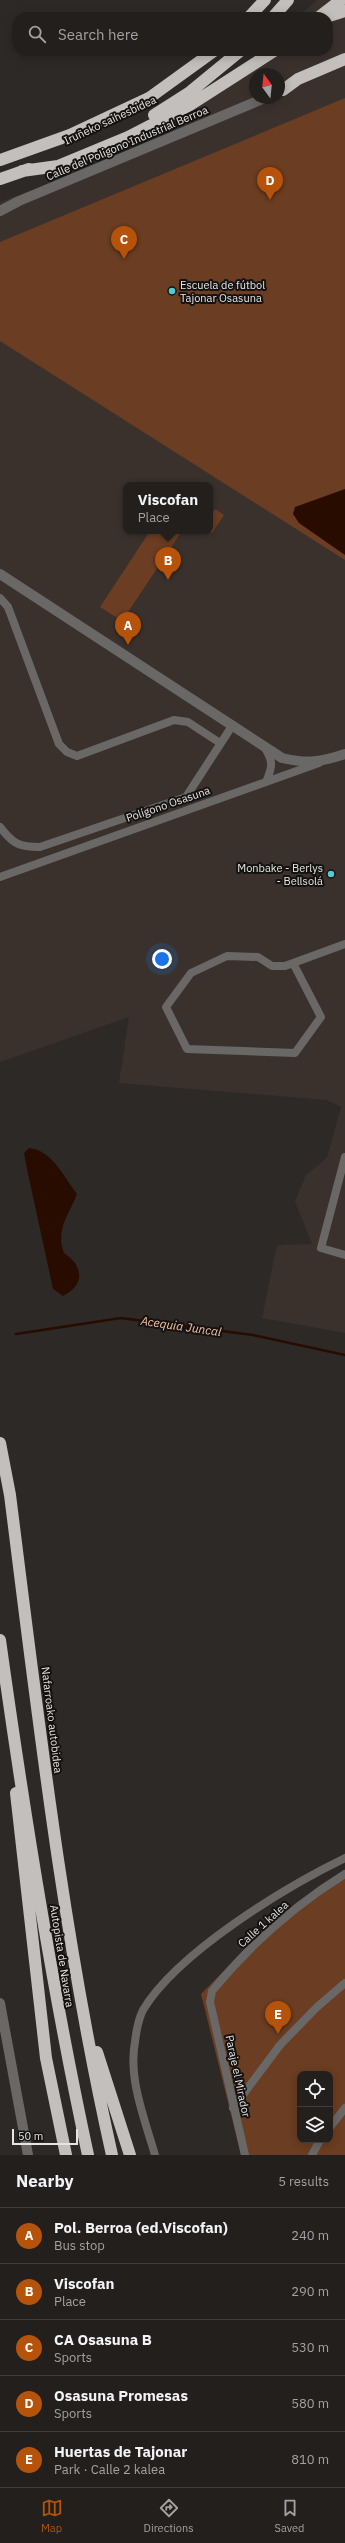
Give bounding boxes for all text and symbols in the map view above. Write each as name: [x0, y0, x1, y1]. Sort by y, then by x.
search box: [12, 12, 333, 56]
icon: search: [26, 23, 48, 45]
text: Search here: [58, 25, 138, 44]
north arrow: [249, 68, 285, 104]
street label: Iruñeko saihesbidea: [62, 92, 159, 148]
street label: Calle del Poligono Industrial Berroa: [44, 102, 210, 184]
pin: D: [257, 167, 283, 200]
pin: C: [111, 226, 137, 259]
place label: Escuela de fútbol Tajonar Osasuna: [180, 278, 265, 305]
marker: Escuela de fútbol Tajonar Osasuna: [167, 286, 177, 296]
popup: [123, 482, 213, 534]
text: Viscofan: [138, 490, 198, 509]
text: Place: [138, 509, 170, 526]
pin: B: [155, 547, 181, 580]
pin: A: [115, 612, 141, 645]
street label: Polígono Osasuna: [124, 783, 212, 825]
place label: Monbake - Berlys - Bellsolá: [237, 861, 323, 888]
marker: Monbake - Berlys - Bellsolá: [326, 869, 336, 879]
your location: [152, 949, 172, 969]
water label: Acequia Juncal: [139, 1313, 223, 1339]
street label: Nafarroako autobidea: [39, 1666, 65, 1774]
street label: Calle 1 kalea: [235, 1898, 291, 1950]
street label: Autopista de Navarra: [47, 1904, 77, 2008]
pin: E: [265, 2001, 291, 2034]
street label: Paraje el Mirador: [222, 2034, 254, 2118]
map controls: [297, 2071, 333, 2143]
button: locate: [297, 2071, 333, 2107]
button: layers: [297, 2107, 333, 2143]
scale bar: [12, 2127, 78, 2146]
text: 50 m: [18, 2129, 43, 2143]
text: Nearby: [16, 2170, 74, 2192]
text: 5 results: [278, 2173, 329, 2190]
text: Pol. Berroa (ed.Viscofan): [54, 2218, 228, 2237]
text: A: [25, 2227, 33, 2244]
text: 240 m: [291, 2227, 329, 2244]
text: Bus stop: [54, 2237, 105, 2254]
text: Viscofan: [54, 2274, 115, 2293]
text: B: [25, 2283, 33, 2300]
text: 290 m: [291, 2283, 329, 2300]
text: Place: [54, 2293, 86, 2310]
text: CA Osasuna B: [54, 2330, 152, 2349]
text: C: [25, 2339, 33, 2356]
text: 530 m: [291, 2339, 329, 2356]
text: Sports: [54, 2349, 92, 2366]
text: Osasuna Promesas: [54, 2386, 188, 2405]
text: D: [24, 2395, 34, 2412]
text: 580 m: [291, 2395, 329, 2412]
text: Sports: [54, 2405, 92, 2422]
text: Huertas de Tajonar: [54, 2442, 187, 2461]
text: E: [25, 2451, 33, 2468]
text: 810 m: [291, 2451, 329, 2468]
text: Park · Calle 2 kalea: [54, 2461, 165, 2478]
tab: Map: [41, 2497, 63, 2535]
tab: Directions: [144, 2497, 194, 2535]
tab: Saved: [275, 2497, 304, 2535]

